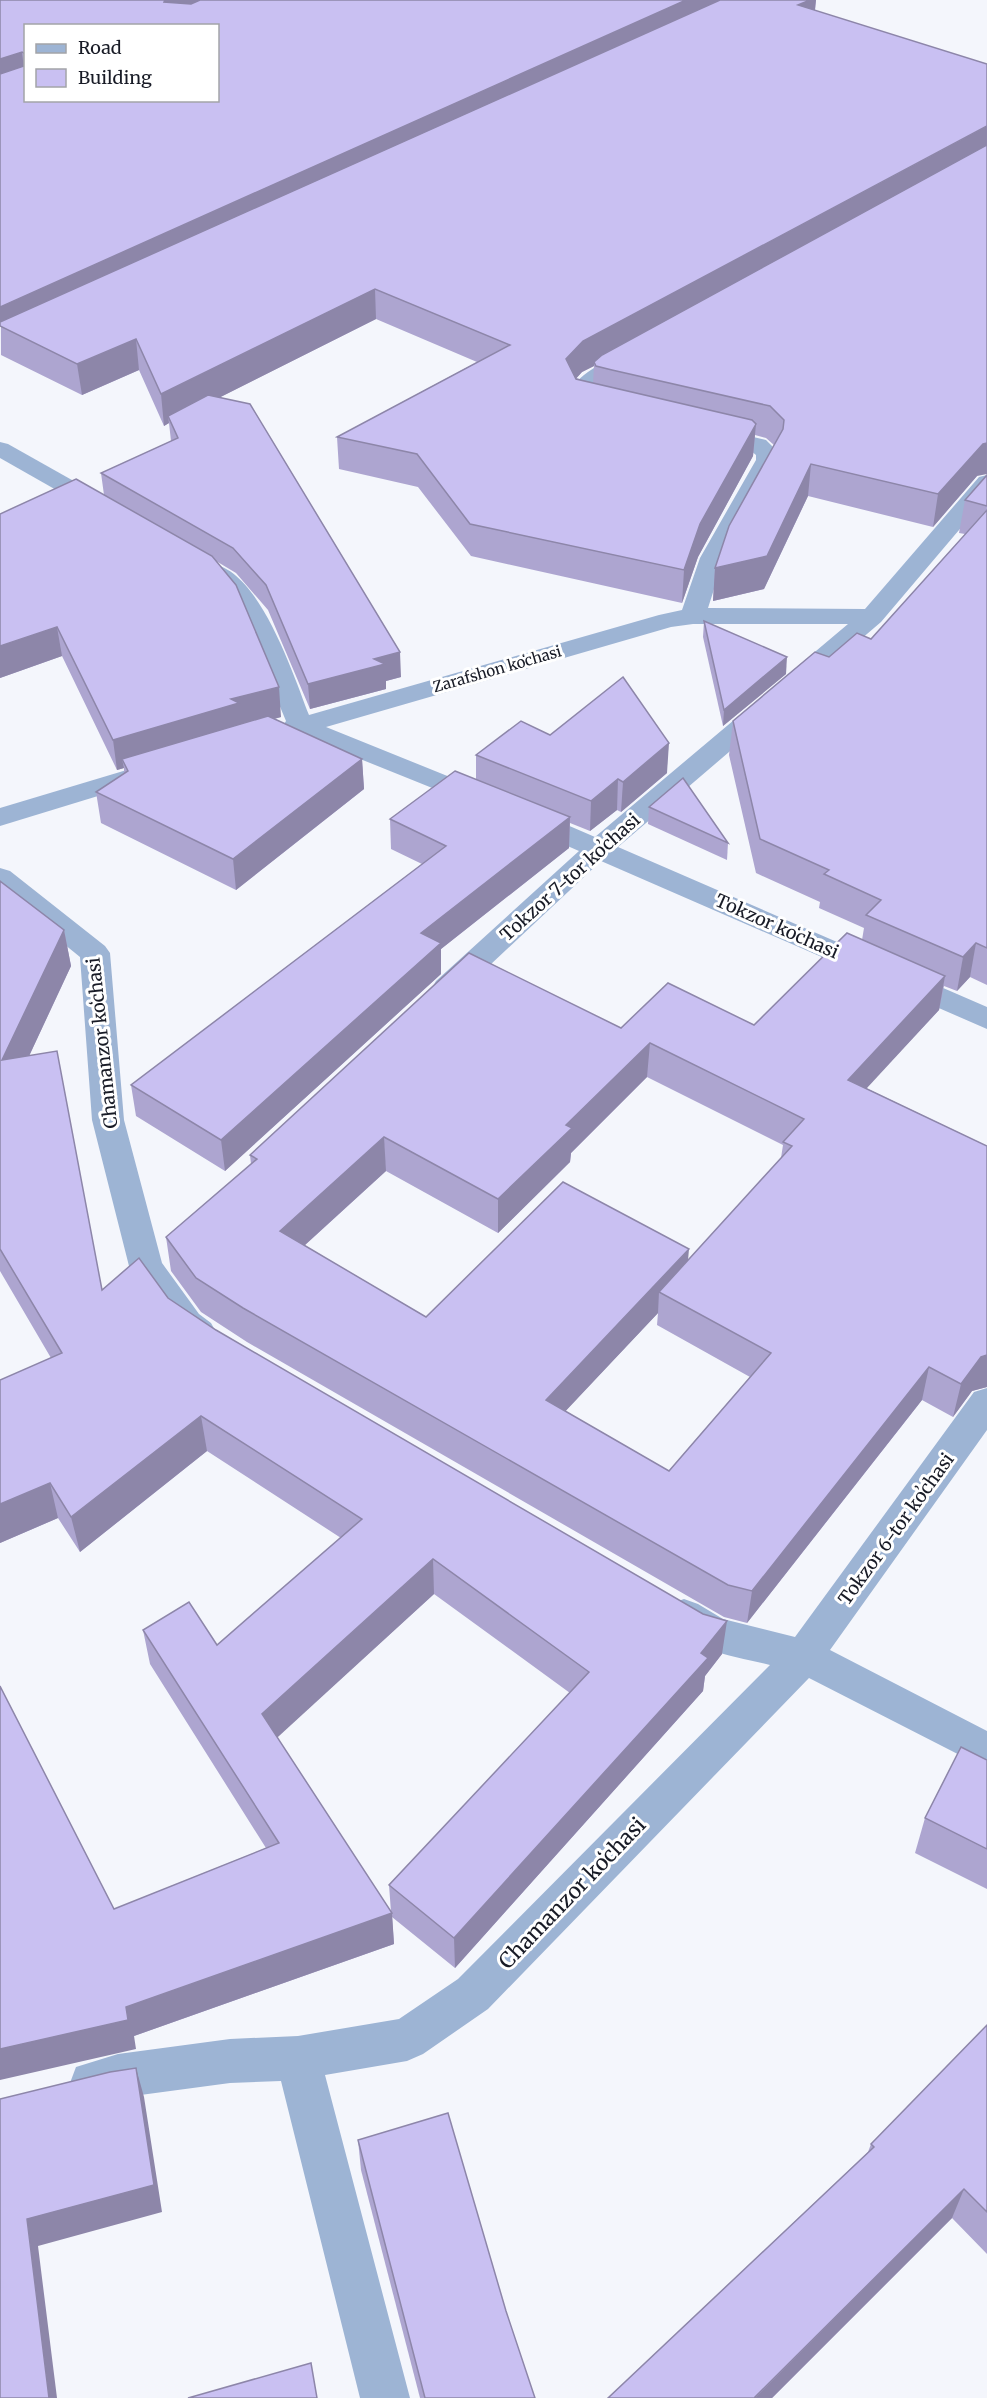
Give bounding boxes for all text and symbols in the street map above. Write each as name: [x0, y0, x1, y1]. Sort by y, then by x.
legend: [24, 24, 219, 102]
text: Road: [78, 36, 122, 59]
text: Building: [78, 66, 152, 89]
street label: Zarafshon koʻchasi: [431, 642, 564, 696]
street label: Tokzor 7-tor koʼchasi: [495, 808, 645, 946]
street label: Tokzor koʻchasi: [712, 889, 842, 964]
street label: Chamanzor koʻchasi: [82, 956, 122, 1130]
street label: Tokzor 6-tor koʼchasi: [833, 1448, 959, 1609]
street label: Chamanzor koʻchasi: [493, 1811, 651, 1974]

